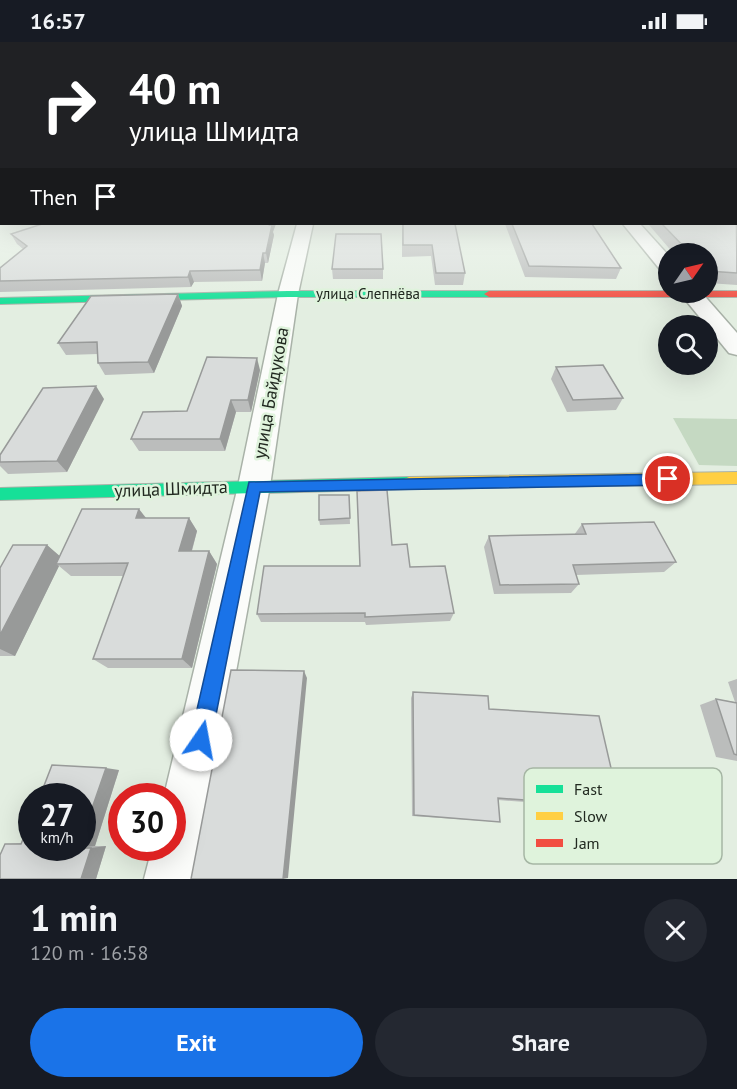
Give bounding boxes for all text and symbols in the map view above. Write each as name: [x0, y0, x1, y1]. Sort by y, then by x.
text: 16:57: [30, 7, 86, 35]
text: 40 m: [129, 61, 221, 116]
icon: right: [30, 66, 108, 144]
text: улица Шмидта: [129, 114, 300, 148]
icon: arrive: [89, 180, 122, 213]
text: Then: [30, 183, 77, 211]
north arrow: [658, 243, 718, 303]
map controls: [658, 243, 718, 375]
street label: улица Слепнёва: [316, 284, 420, 303]
button: search: [658, 315, 718, 375]
street label: улица Байдукова: [248, 325, 293, 461]
pin: [642, 453, 693, 504]
icon: arrive: [651, 462, 684, 495]
street label: улица Шмидта: [114, 475, 228, 502]
position arrow: [169, 708, 233, 772]
legend: [524, 768, 722, 864]
text: Fast: [574, 779, 603, 799]
speed limit sign: 30: [108, 783, 186, 861]
text: 27: [40, 795, 74, 834]
text: Slow: [574, 806, 608, 826]
text: km/h: [41, 828, 73, 847]
text: Jam: [573, 833, 600, 853]
text: 1 min: [30, 894, 118, 941]
button: close: [644, 899, 707, 962]
text: 120 m · 16:58: [30, 940, 148, 966]
button: Exit: [30, 1008, 363, 1077]
button: Share: [375, 1008, 707, 1077]

